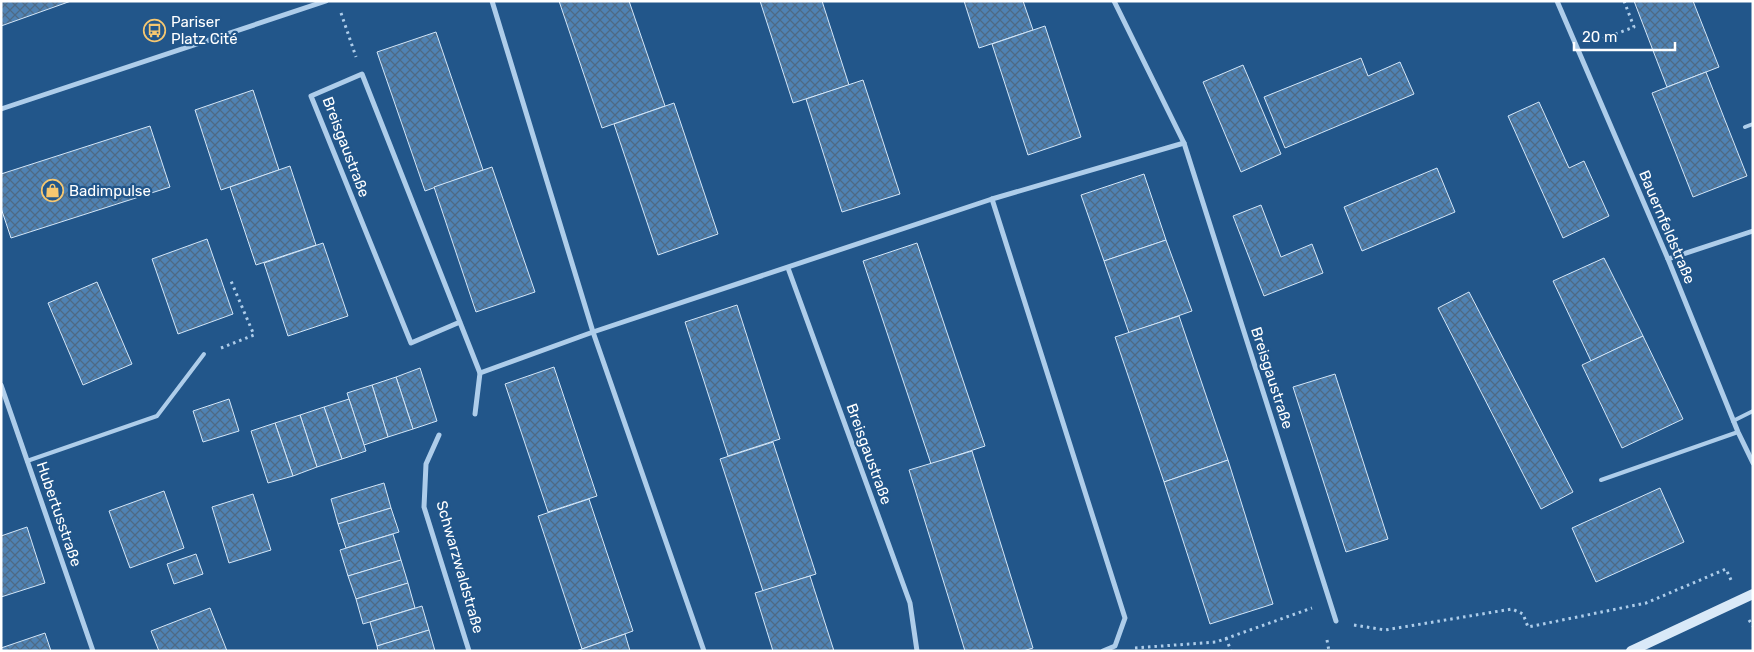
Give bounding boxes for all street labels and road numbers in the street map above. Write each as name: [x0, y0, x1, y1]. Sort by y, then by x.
street label: Breisgaustraße: [319, 94, 373, 200]
street label: Bauernfeldstraße: [1635, 168, 1699, 286]
street label: Breisgaustraße: [1247, 325, 1297, 431]
street label: Breisgaustraße: [842, 401, 896, 507]
street label: Hubertusstraße: [33, 459, 85, 569]
street label: Schwarzwaldstraße: [432, 499, 488, 635]

